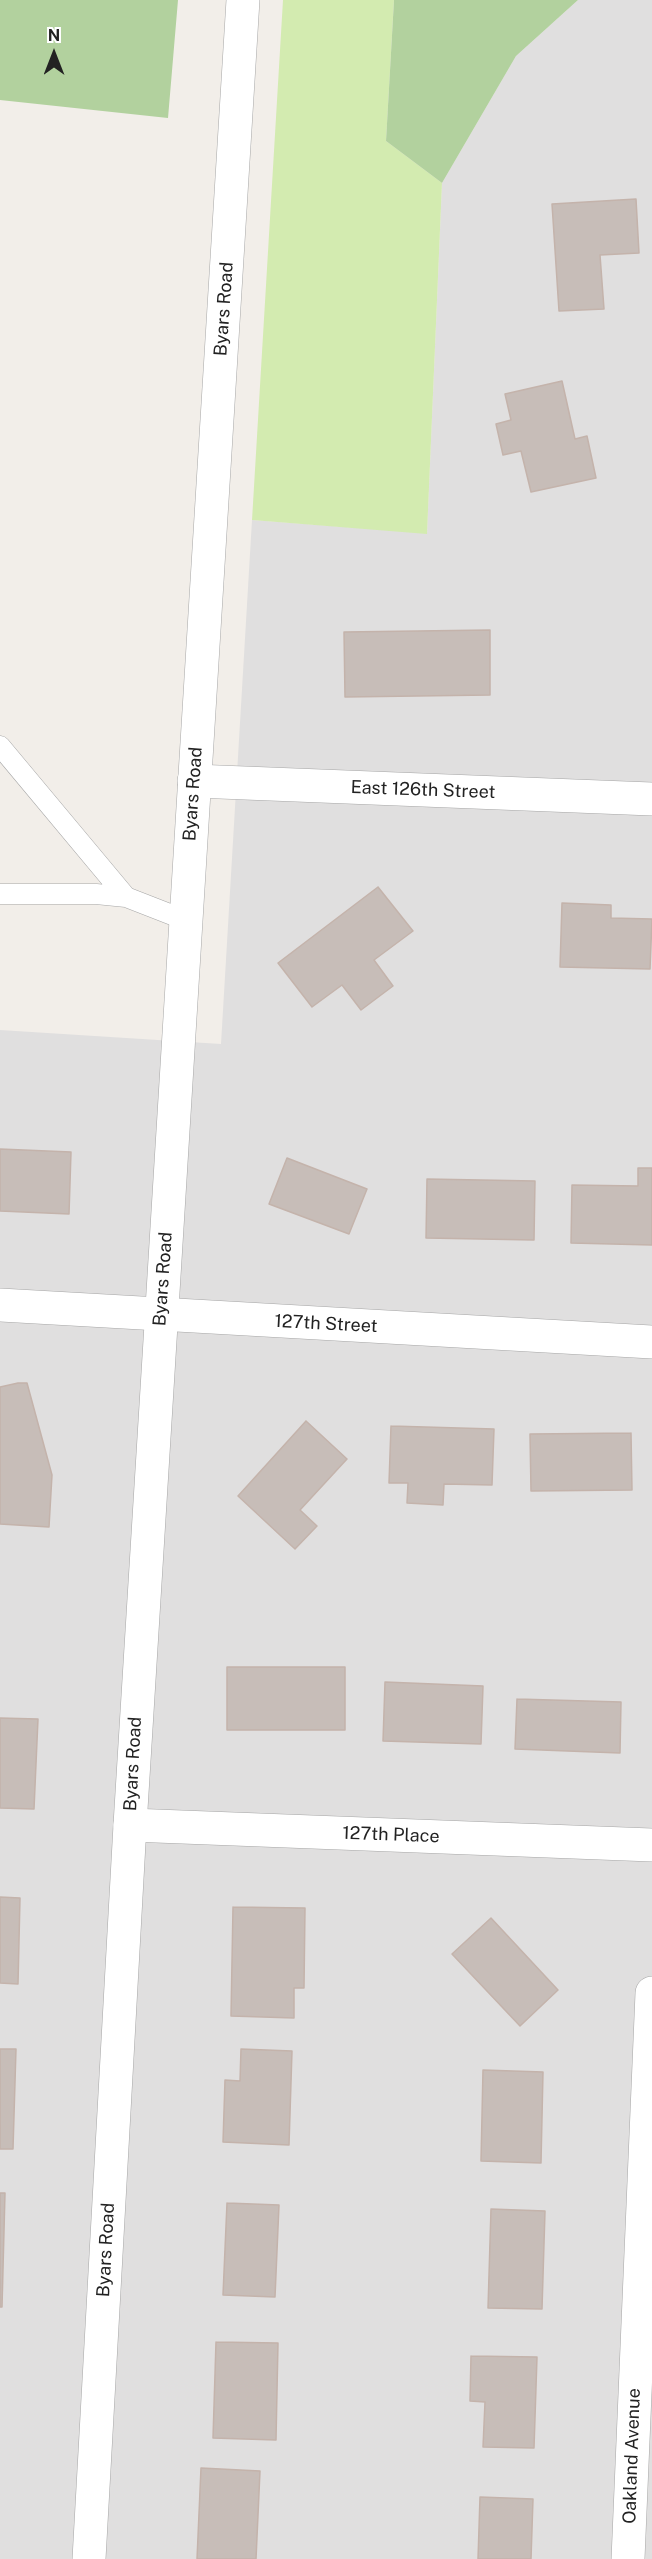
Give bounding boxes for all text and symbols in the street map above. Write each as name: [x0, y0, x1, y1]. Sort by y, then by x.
north arrow: [24, 24, 84, 84]
text: N: [48, 26, 60, 45]
street label: Byars Road: [210, 261, 238, 357]
street label: Byars Road: [179, 746, 207, 842]
street label: East 126th Street: [350, 777, 496, 803]
street label: Byars Road: [149, 1231, 177, 1327]
street label: 127th Street: [274, 1311, 378, 1337]
street label: Byars Road: [120, 1716, 146, 1812]
street label: 127th Place: [342, 1823, 440, 1847]
street label: Byars Road: [93, 2202, 119, 2298]
street label: Oakland Avenue: [619, 2388, 645, 2524]

